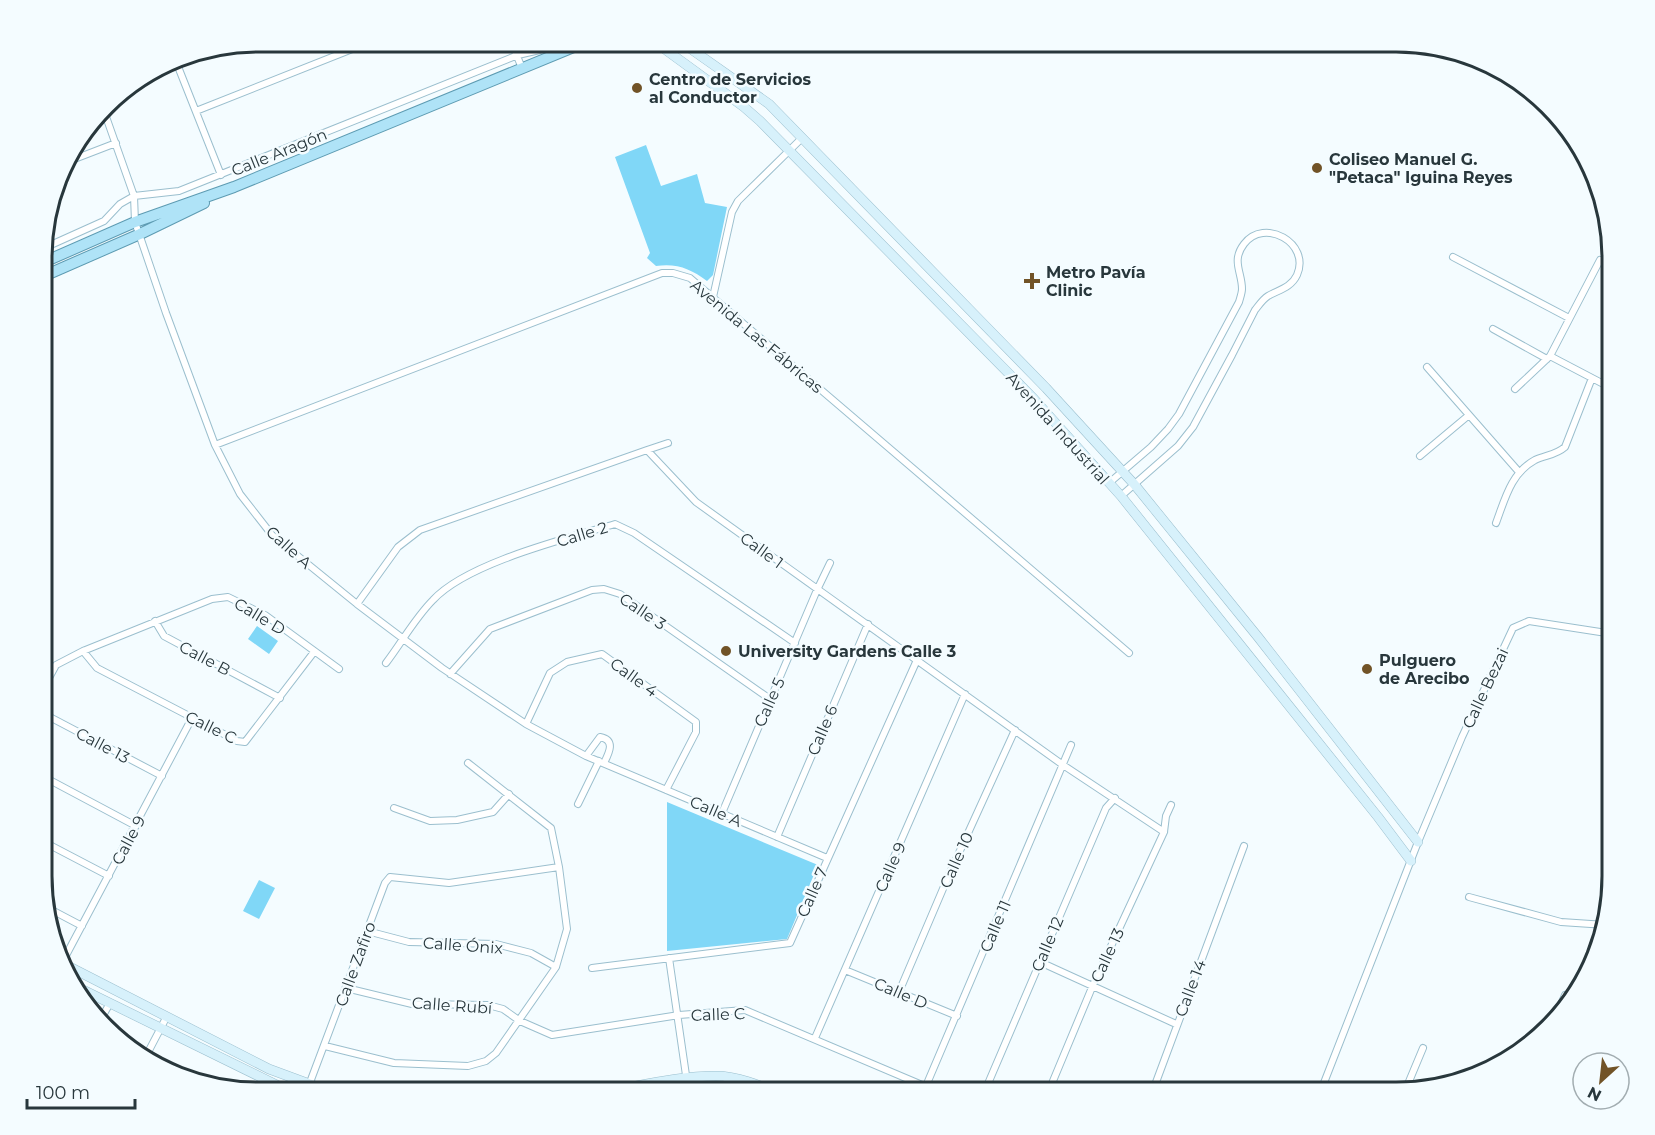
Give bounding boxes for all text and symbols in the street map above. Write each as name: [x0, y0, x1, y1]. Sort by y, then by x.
place label: Centro de Servicios al Conductor: [649, 70, 811, 107]
marker: Centro de Servicios al Conductor: [630, 81, 644, 95]
street label: Calle Aragón: [229, 125, 330, 180]
place label: Coliseo Manuel G. "Petaca" Iguina Reyes: [1329, 150, 1513, 187]
marker: Coliseo Manuel G. "Petaca" Iguina Reyes: [1310, 161, 1324, 175]
place label: Metro Pavía Clinic: [1046, 263, 1146, 300]
marker: Metro Pavía Clinic: [1023, 272, 1041, 290]
street label: Avenida Las Fábricas: [687, 276, 827, 397]
street label: Avenida Industrial: [1002, 368, 1113, 488]
street label: Calle 2: [554, 518, 610, 551]
street label: Calle A: [262, 522, 316, 573]
street label: Calle 1: [736, 528, 787, 572]
street label: Calle 3: [616, 589, 670, 634]
street label: Calle D: [231, 594, 289, 639]
street label: Calle B: [176, 637, 234, 680]
place label: University Gardens Calle 3: [738, 642, 956, 661]
marker: University Gardens Calle 3: [719, 644, 733, 658]
street label: Calle Bezai: [1459, 645, 1512, 732]
place label: Pulguero de Arecibo: [1379, 651, 1470, 688]
street label: Calle 4: [606, 654, 661, 701]
marker: Pulguero de Arecibo: [1360, 662, 1374, 676]
street label: Calle 5: [750, 675, 789, 730]
street label: Calle 6: [803, 702, 842, 758]
street label: Calle C: [182, 707, 239, 748]
street label: Calle 13: [73, 723, 133, 767]
street label: Calle A: [687, 792, 745, 831]
street label: Calle 9: [108, 812, 149, 868]
street label: Calle 10: [936, 829, 977, 891]
street label: Calle 9: [871, 839, 910, 895]
street label: Calle 7: [793, 864, 832, 920]
street label: Calle 11: [976, 897, 1015, 955]
street label: Calle 12: [1027, 914, 1068, 975]
street label: Calle Zafiro: [331, 919, 380, 1009]
street label: Calle 13: [1087, 925, 1128, 985]
street label: Calle Ónix: [422, 933, 504, 958]
street label: Calle 14: [1171, 957, 1210, 1019]
street label: Calle D: [871, 974, 930, 1013]
street label: Calle Rubí: [411, 993, 494, 1018]
street label: Calle C: [690, 1004, 746, 1025]
north arrow: [1571, 1051, 1631, 1111]
scale bar: [27, 1072, 135, 1110]
text: 100 m: [36, 1082, 90, 1104]
text: N: [1584, 1083, 1604, 1105]

